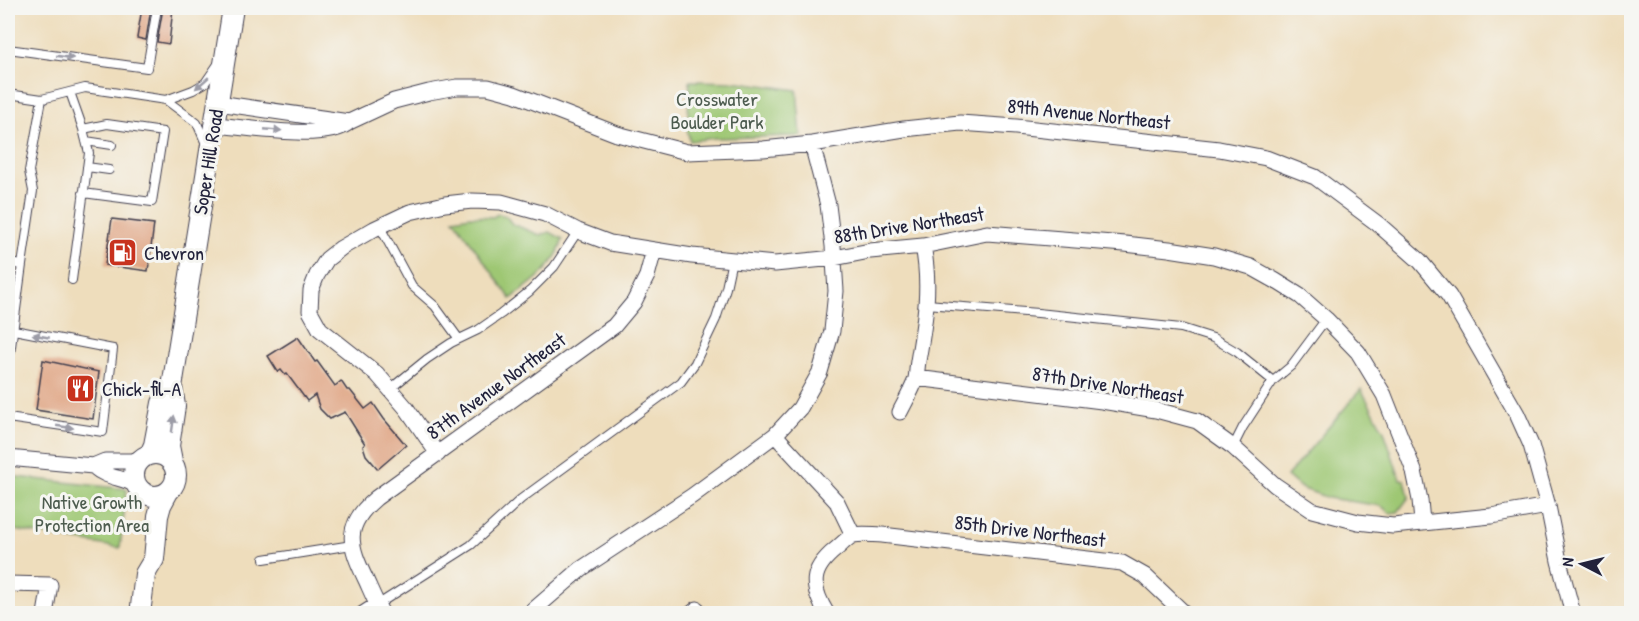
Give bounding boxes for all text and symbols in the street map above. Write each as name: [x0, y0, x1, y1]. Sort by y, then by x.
one-way arrow: [56, 52, 75, 61]
one-way arrow: [194, 76, 209, 90]
park label: Crosswater Boulder Park: [670, 85, 764, 135]
street label: 89th Avenue Northeast: [1006, 92, 1173, 136]
street label: Soper Hill Road: [186, 107, 229, 216]
one-way arrow: [263, 125, 282, 135]
street label: 88th Drive Northeast: [832, 199, 987, 250]
fuel station icon: Chevron: [107, 237, 139, 269]
place label: Chevron: [144, 239, 204, 266]
street label: 87th Avenue Northeast: [421, 325, 572, 445]
one-way arrow: [31, 331, 50, 340]
street label: 87th Drive Northeast: [1031, 359, 1187, 410]
restaurant icon: Chick-fil-A: [65, 373, 97, 405]
place label: Chick-fil-A: [102, 375, 181, 402]
one-way arrow: [168, 414, 177, 433]
one-way arrow: [56, 422, 75, 431]
park label: Native Growth Protection Area: [35, 488, 149, 538]
street label: 85th Drive Northeast: [953, 508, 1108, 553]
north arrow: [1552, 534, 1612, 594]
text: N: [1556, 556, 1579, 568]

